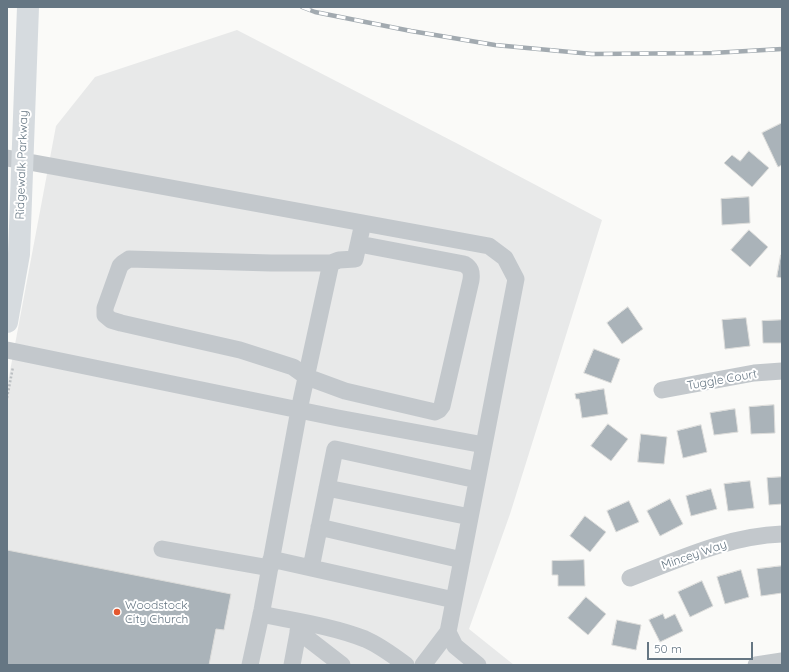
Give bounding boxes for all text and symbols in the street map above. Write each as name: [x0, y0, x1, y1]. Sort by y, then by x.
street label: Ridgewalk Parkway: [13, 110, 31, 220]
street label: Tuggle Court: [686, 367, 758, 393]
street label: Mincey Way: [659, 537, 729, 573]
place label: Woodstock City Church: [125, 598, 188, 626]
marker: Woodstock City Church: [112, 607, 122, 617]
scale bar: [649, 634, 755, 660]
text: 50 m: [654, 641, 682, 656]

